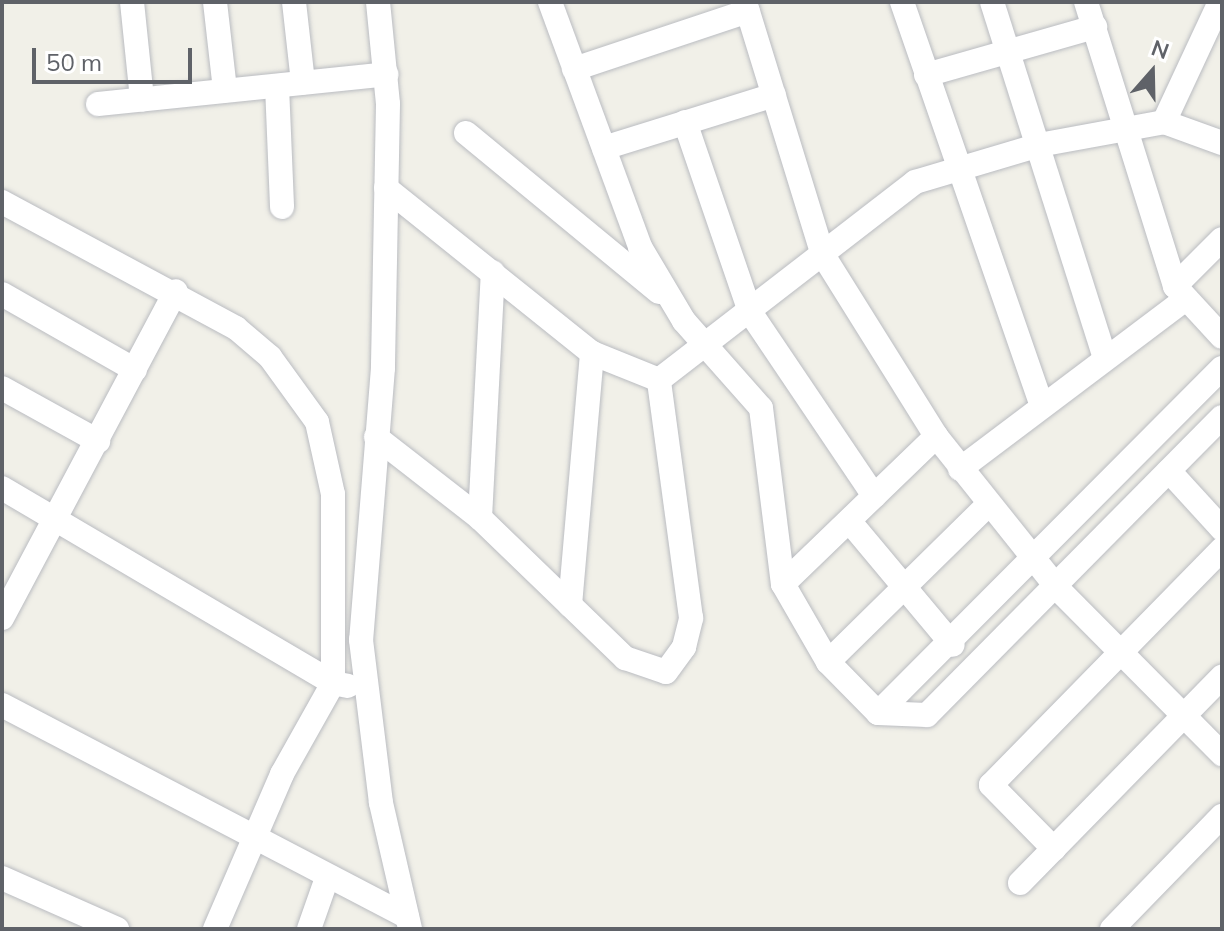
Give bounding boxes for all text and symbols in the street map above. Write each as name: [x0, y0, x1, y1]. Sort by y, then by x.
scale bar: [36, 32, 196, 82]
north arrow: [1112, 32, 1192, 112]
text: N: [1148, 33, 1173, 65]
text: 50 m: [46, 47, 102, 77]

